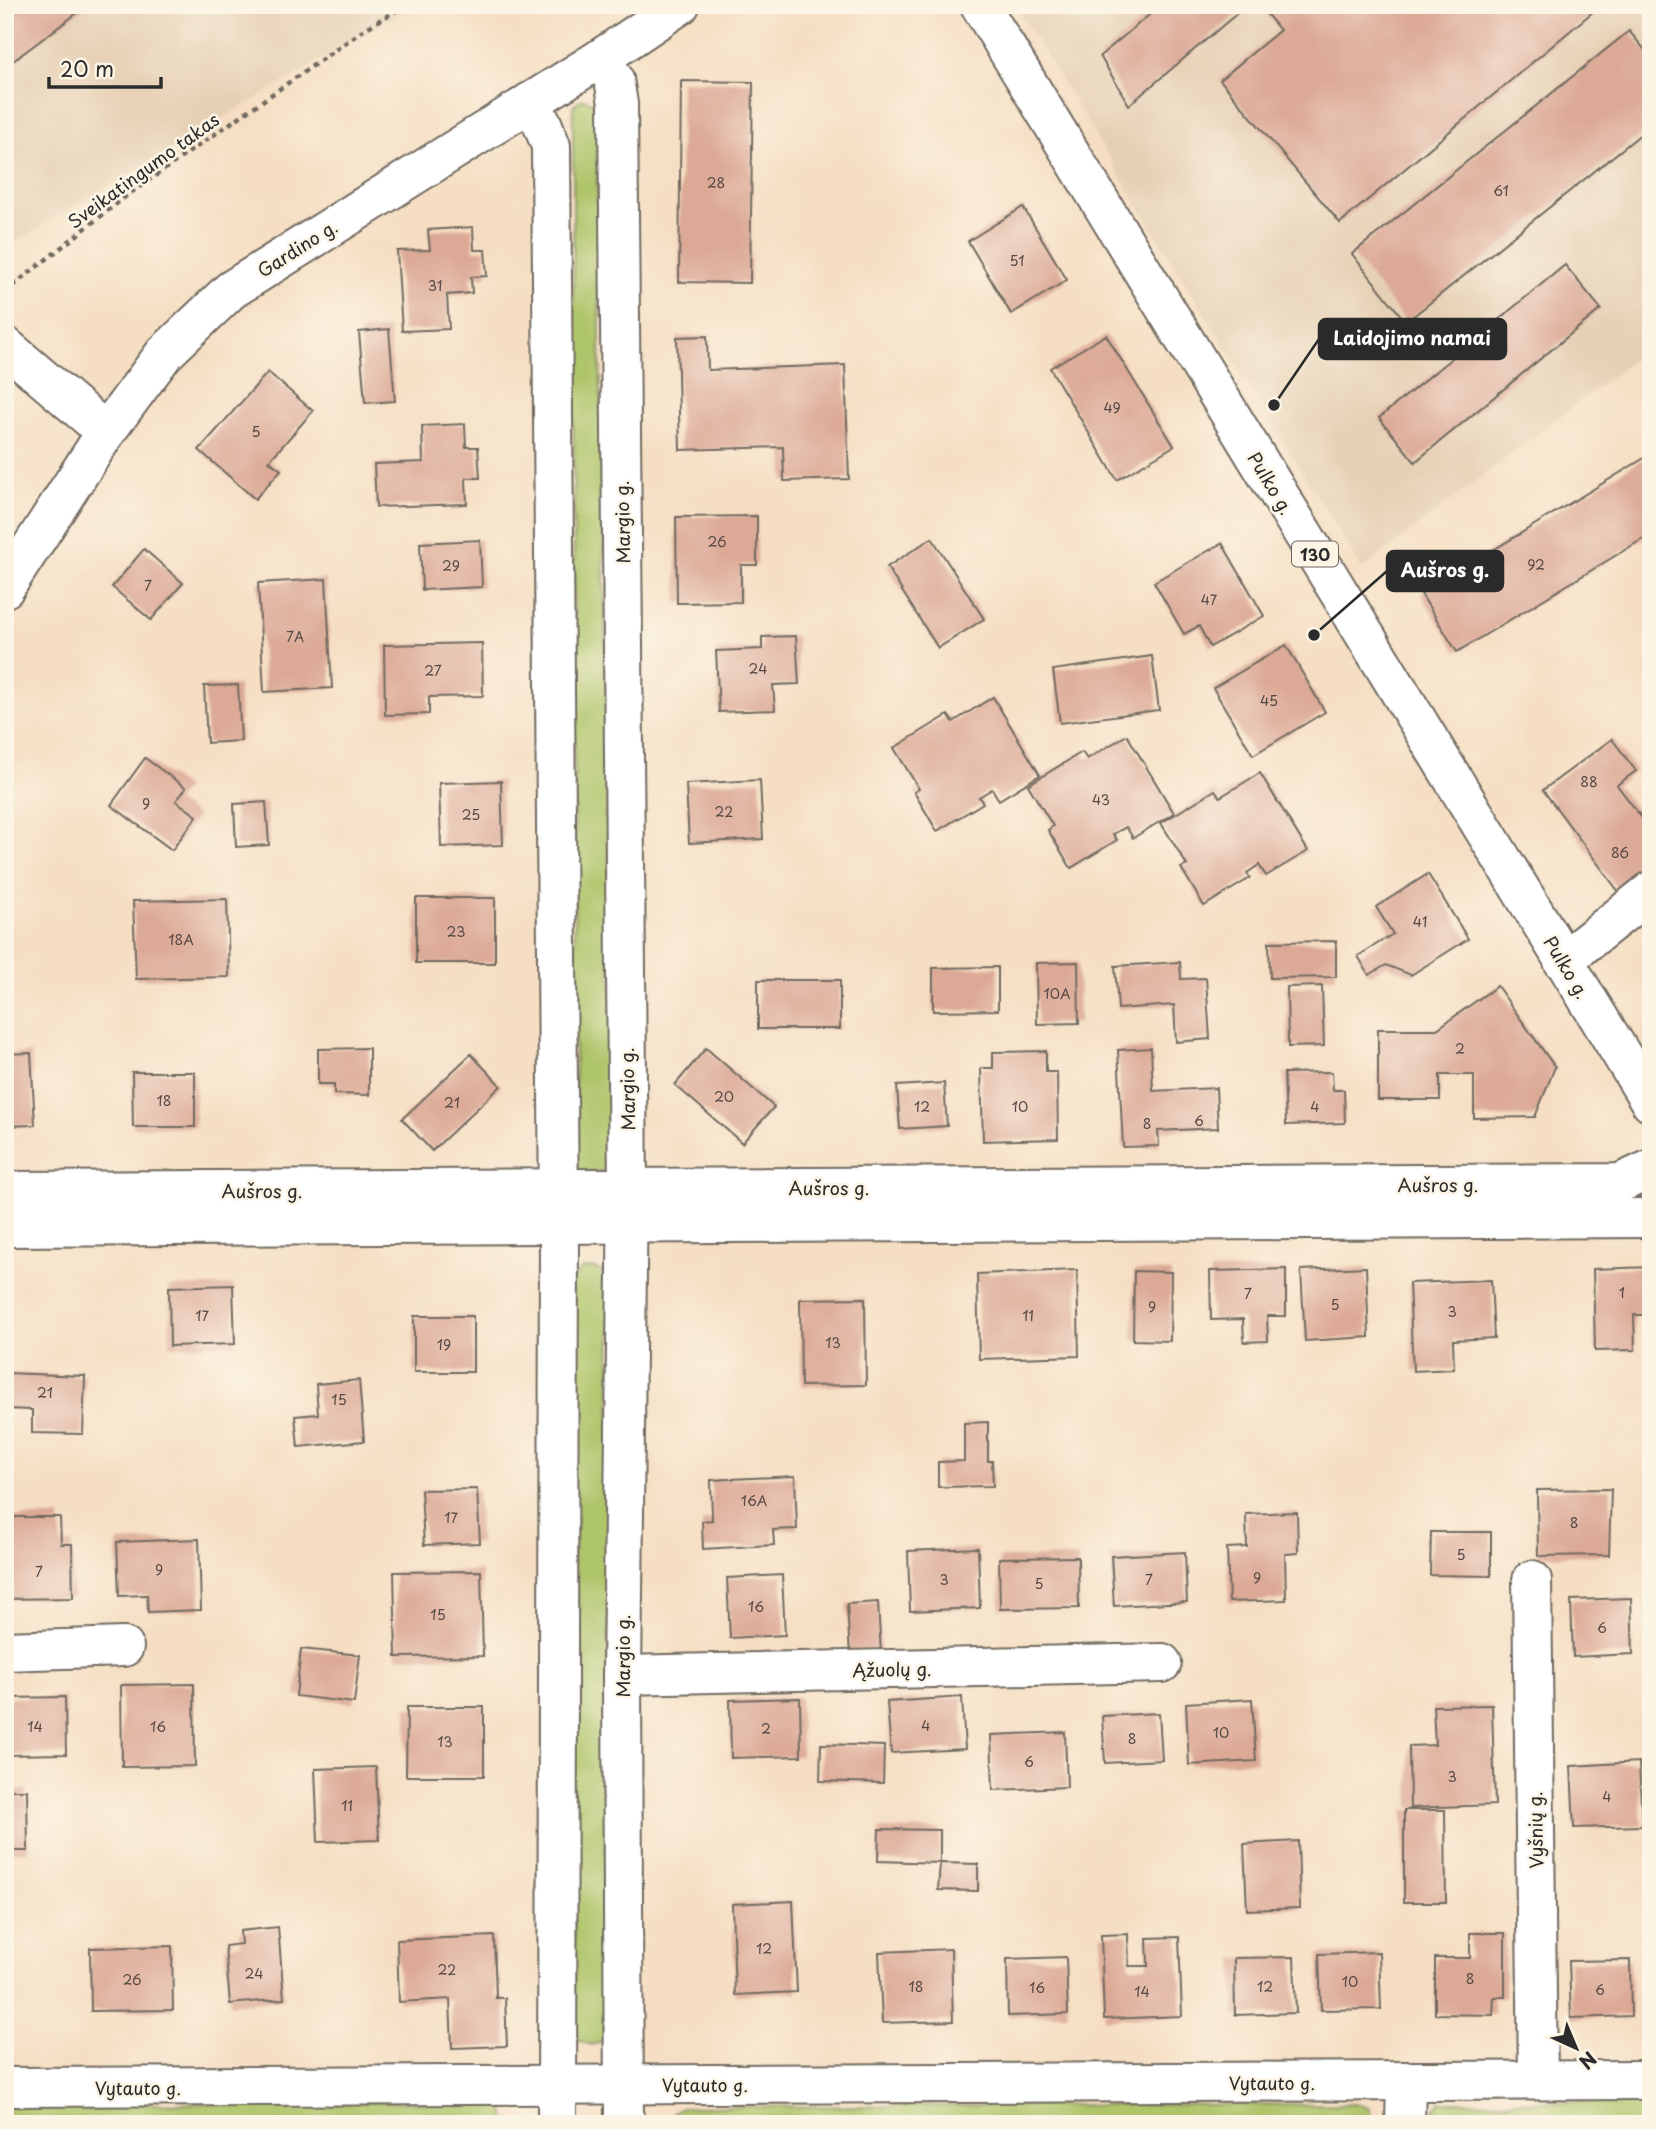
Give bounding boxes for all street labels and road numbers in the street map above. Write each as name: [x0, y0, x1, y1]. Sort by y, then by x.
street label: Sveikatingumo takas: [62, 106, 224, 234]
street label: Gardino g.: [252, 213, 342, 283]
street label: Pulko g.: [1242, 446, 1300, 520]
street label: Margio g.: [608, 480, 636, 564]
road number: 130: [1292, 541, 1338, 566]
street label: Pulko g.: [1538, 930, 1596, 1004]
street label: Margio g.: [613, 1047, 641, 1131]
street label: Aušros g.: [1398, 1171, 1478, 1198]
street label: Aušros g.: [789, 1174, 869, 1201]
street label: Aušros g.: [222, 1177, 302, 1204]
street label: Margio g.: [609, 1614, 636, 1698]
street label: Ąžuolų g.: [852, 1655, 932, 1683]
street label: Vyšnių g.: [1521, 1791, 1549, 1869]
street label: Vytauto g.: [1229, 2069, 1315, 2096]
street label: Vytauto g.: [662, 2071, 748, 2098]
street label: Vytauto g.: [95, 2074, 181, 2101]

